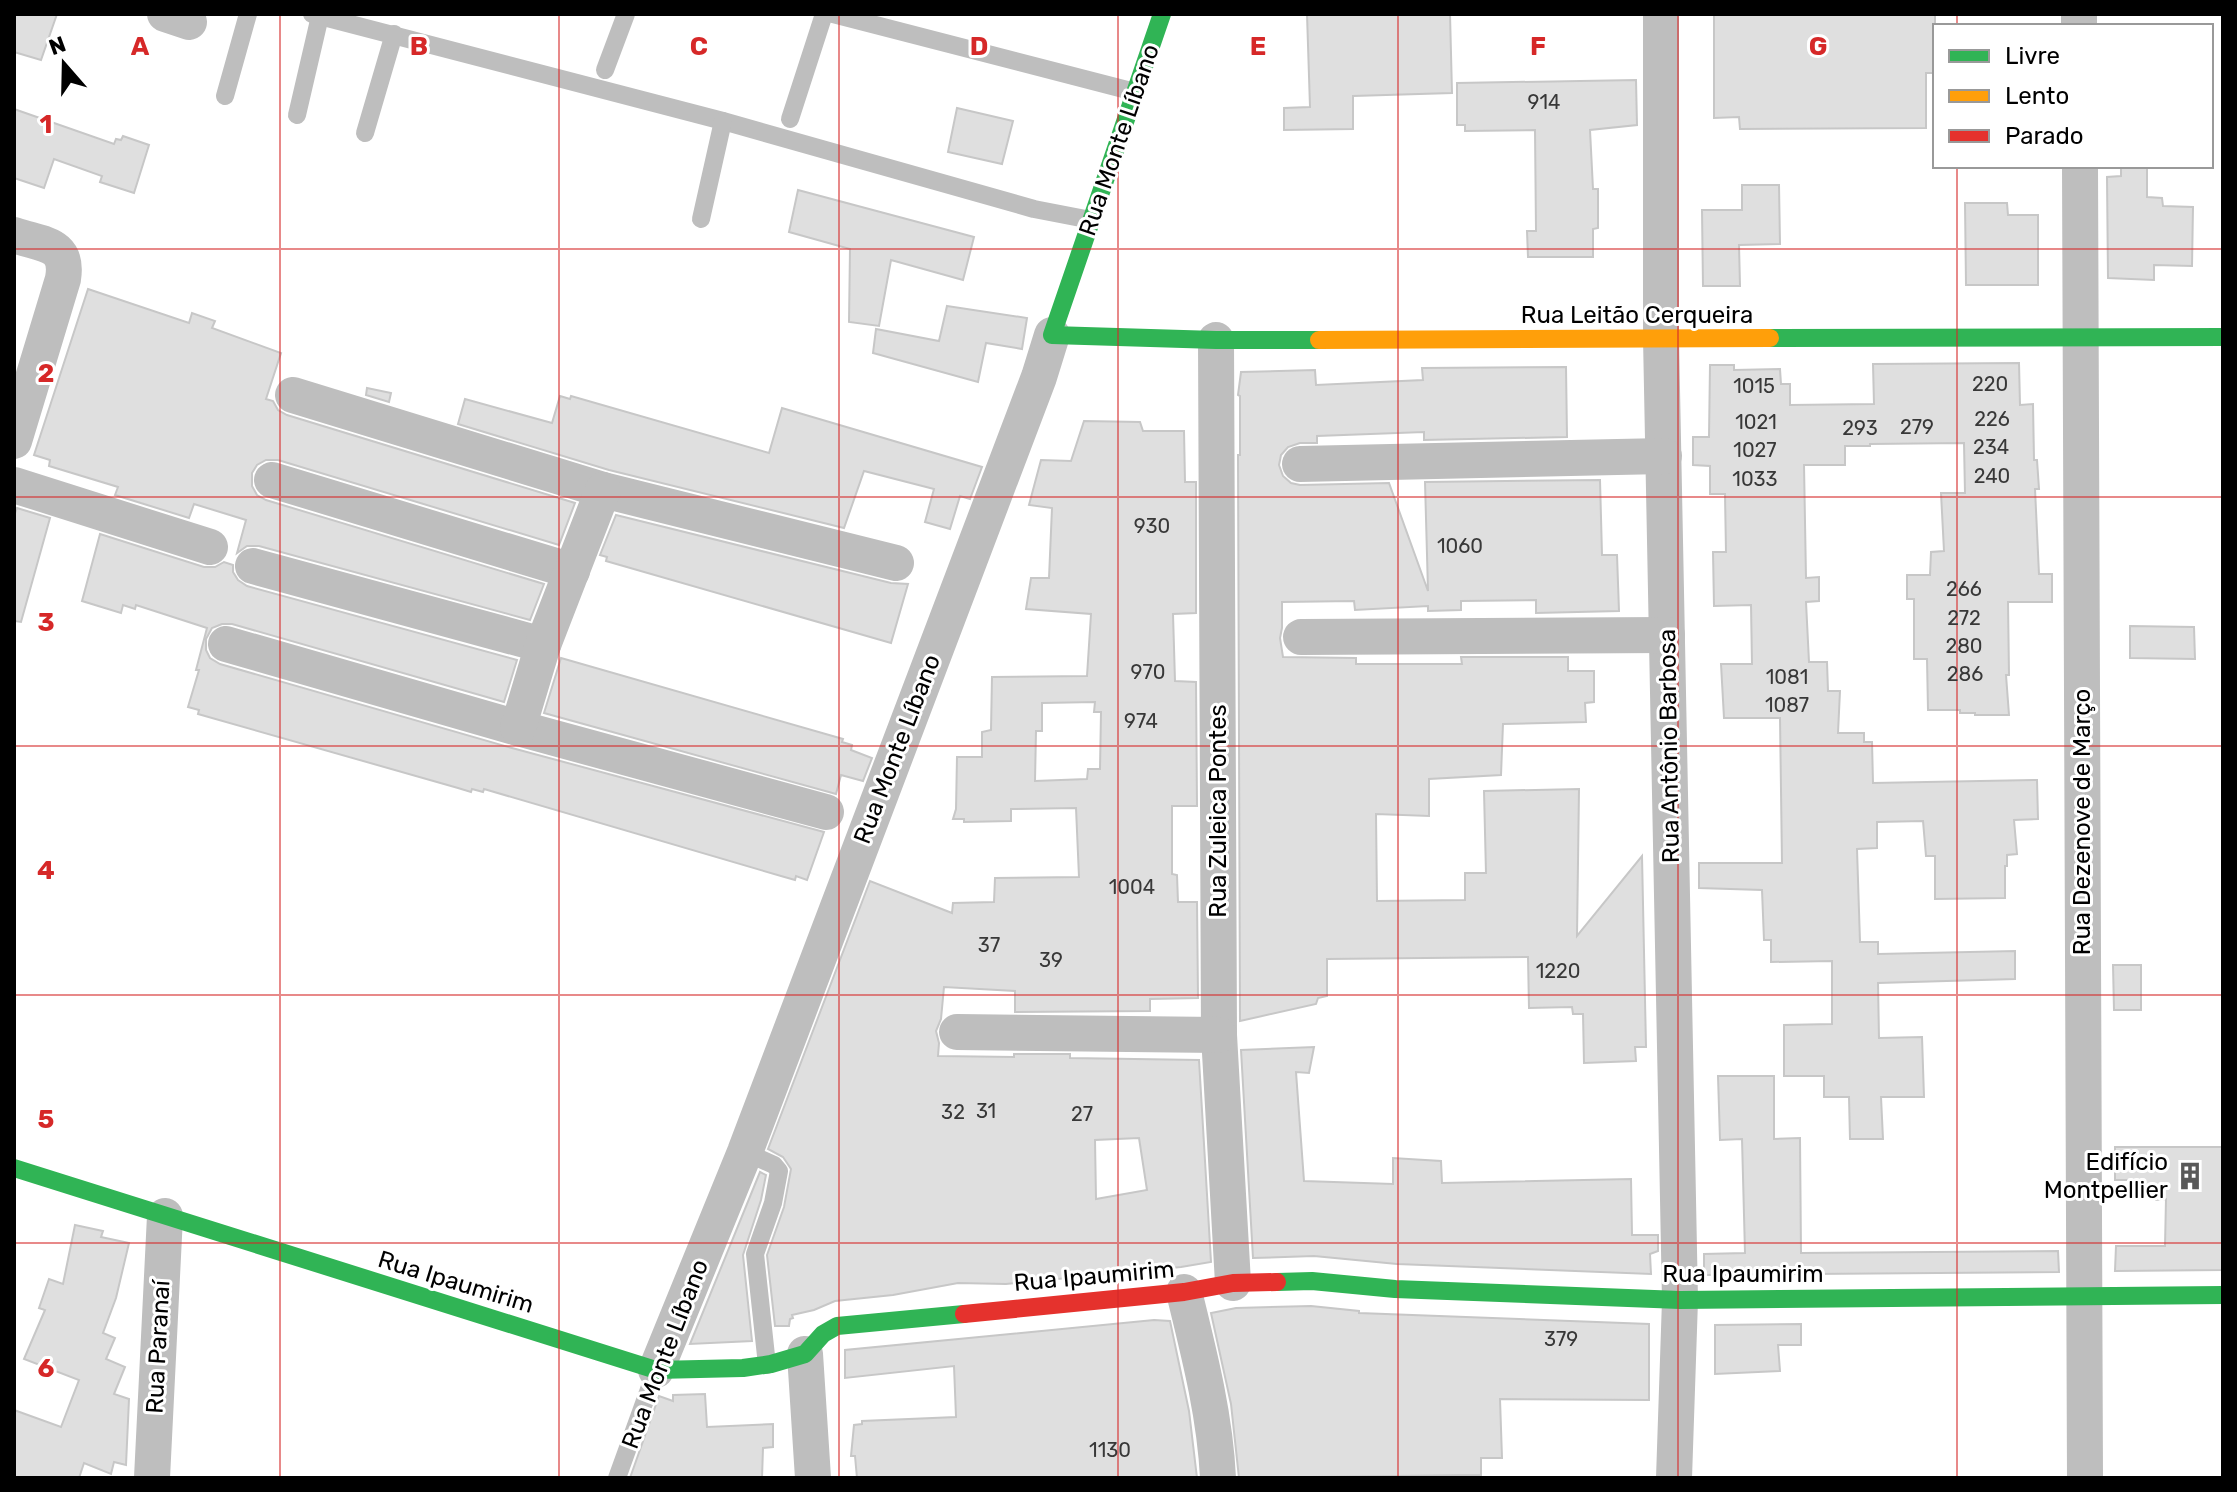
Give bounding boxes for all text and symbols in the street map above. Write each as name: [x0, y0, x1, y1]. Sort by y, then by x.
north arrow: [24, 24, 104, 104]
legend: [1933, 24, 2213, 168]
text: N: [45, 30, 69, 61]
text: A: [131, 31, 150, 62]
text: B: [410, 31, 428, 62]
text: C: [690, 31, 708, 62]
text: D: [970, 31, 988, 62]
text: E: [1250, 31, 1266, 62]
text: F: [1530, 31, 1546, 62]
text: G: [1809, 31, 1827, 62]
street label: Rua Monte Líbano: [1073, 41, 1165, 239]
text: Livre: [2005, 42, 2060, 70]
text: Lento: [2005, 82, 2069, 110]
house number: 914: [1528, 90, 1560, 114]
text: 1: [40, 109, 52, 140]
text: Parado: [2005, 122, 2084, 150]
street label: Rua Leitão Cerqueira: [1521, 301, 1753, 329]
text: 2: [38, 358, 54, 389]
house number: 220: [1972, 372, 2008, 396]
house number: 1015: [1733, 374, 1775, 398]
house number: 226: [1974, 407, 2010, 431]
house number: 1021: [1735, 410, 1777, 434]
house number: 279: [1900, 415, 1934, 439]
house number: 293: [1842, 416, 1878, 440]
house number: 234: [1973, 435, 2009, 459]
house number: 1027: [1733, 438, 1777, 462]
house number: 240: [1974, 464, 2010, 488]
house number: 1033: [1732, 467, 1778, 491]
house number: 930: [1134, 514, 1170, 538]
house number: 1060: [1437, 534, 1483, 558]
house number: 266: [1946, 577, 1982, 601]
house number: 272: [1947, 606, 1981, 630]
text: 3: [37, 607, 55, 638]
street label: Rua Antônio Barbosa: [1653, 629, 1685, 863]
house number: 280: [1945, 634, 1983, 658]
street label: Rua Monte Líbano: [848, 650, 946, 848]
house number: 970: [1131, 660, 1165, 684]
house number: 286: [1947, 662, 1983, 686]
house number: 1081: [1766, 665, 1808, 689]
street label: Rua Dezenove de Março: [2068, 689, 2096, 955]
house number: 1087: [1765, 693, 1809, 717]
street label: Rua Zuleica Pontes: [1204, 704, 1232, 918]
house number: 974: [1124, 709, 1158, 733]
text: 4: [37, 855, 55, 886]
house number: 1004: [1109, 875, 1155, 899]
house number: 37: [978, 933, 1000, 957]
house number: 39: [1039, 948, 1063, 972]
house number: 1220: [1536, 959, 1580, 983]
house number: 31: [976, 1099, 996, 1123]
house number: 32: [941, 1100, 965, 1124]
house number: 27: [1071, 1102, 1093, 1126]
text: 5: [38, 1104, 54, 1135]
place label: Edifício Montpellier: [2044, 1148, 2168, 1204]
building icon: Edifício Montpellier: [2175, 1161, 2205, 1191]
street label: Rua Ipaumirim: [375, 1245, 537, 1319]
street label: Rua Monte Líbano: [616, 1255, 714, 1453]
street label: Rua Ipaumirim: [1012, 1255, 1176, 1297]
street label: Rua Ipaumirim: [1662, 1260, 1824, 1288]
street label: Rua Paranaí: [141, 1278, 176, 1414]
house number: 379: [1544, 1327, 1578, 1351]
text: 6: [38, 1353, 55, 1384]
house number: 1130: [1089, 1438, 1131, 1462]

